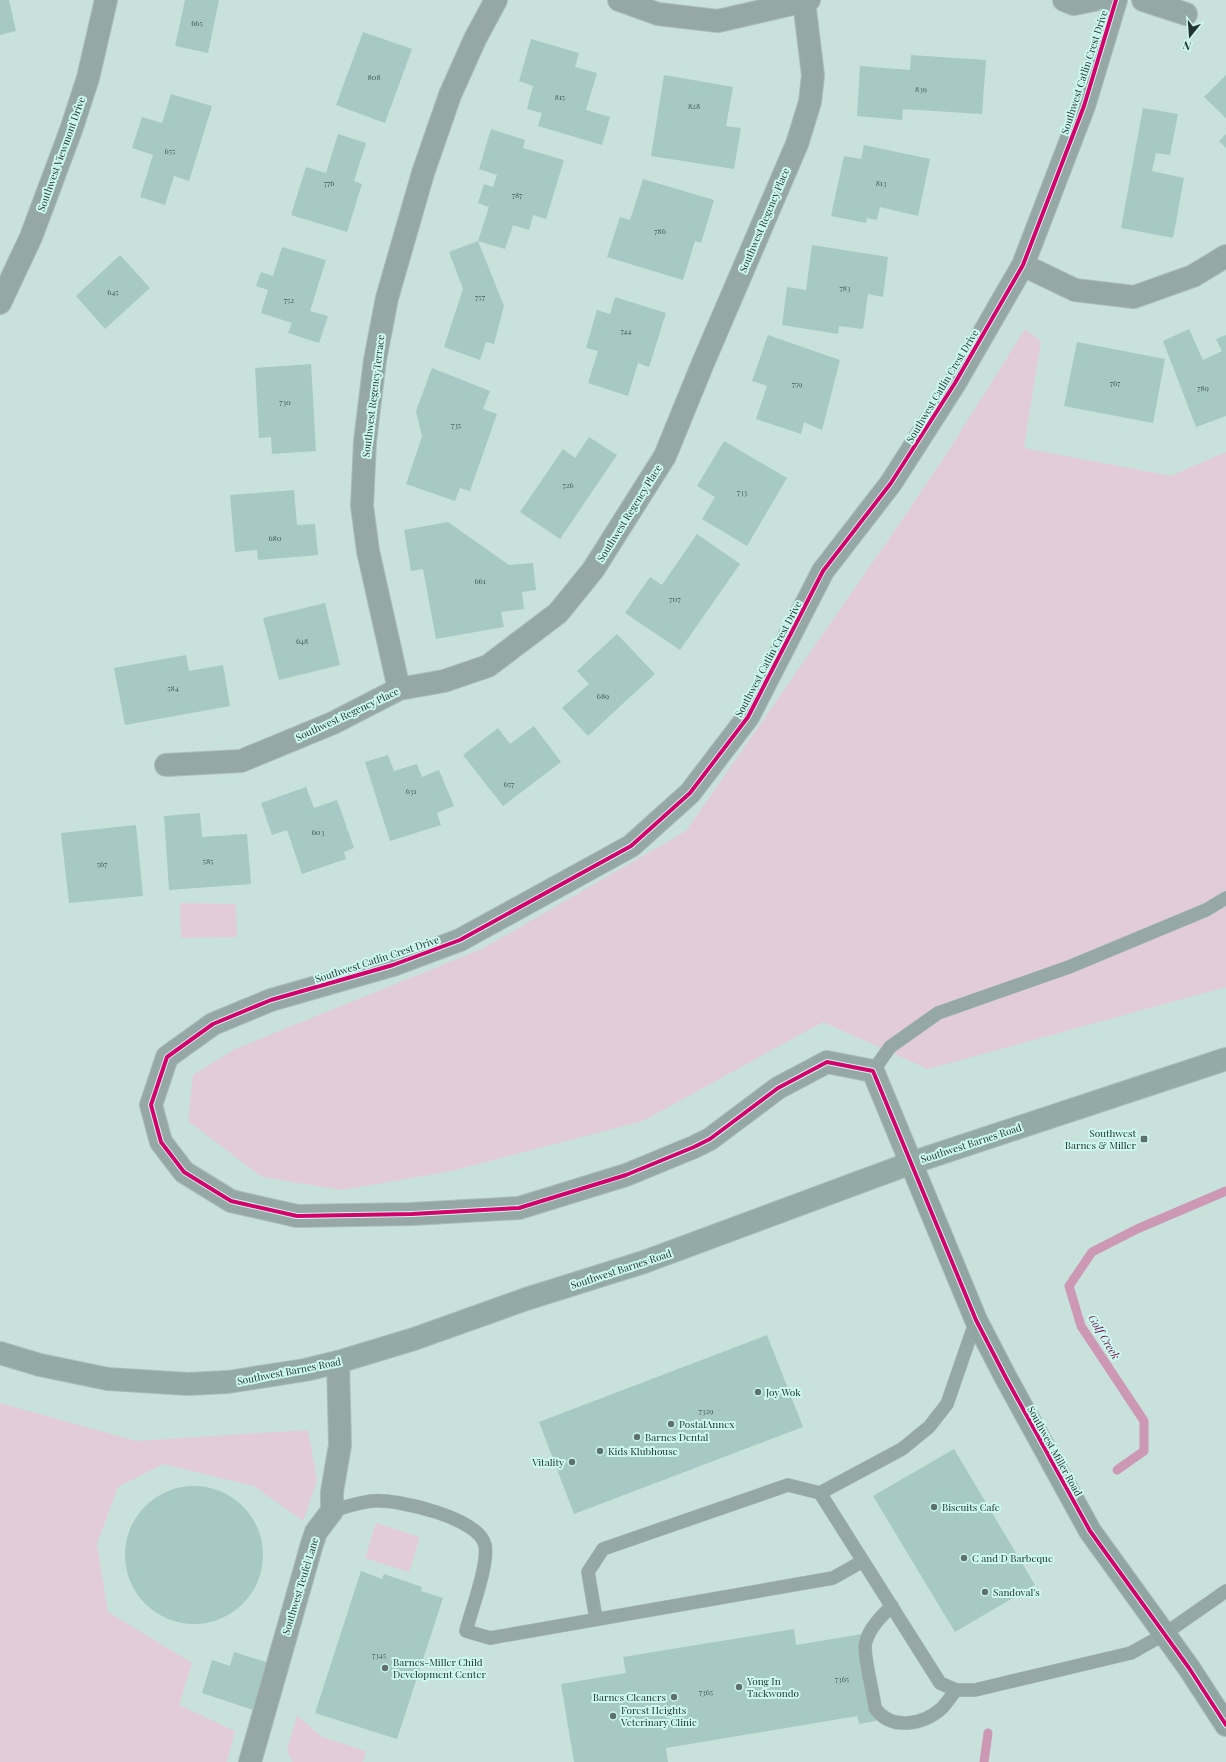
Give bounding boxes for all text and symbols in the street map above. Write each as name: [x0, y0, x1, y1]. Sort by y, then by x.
street label: Southwest Catlin Crest Drive: [1057, 8, 1111, 136]
north arrow: [1170, 16, 1210, 56]
house number: 665: [191, 17, 203, 28]
text: N: [1181, 38, 1193, 54]
house number: 808: [367, 71, 381, 82]
house number: 839: [915, 83, 927, 94]
house number: 815: [555, 91, 565, 102]
street label: Southwest Viewmont Drive: [34, 95, 88, 213]
house number: 828: [688, 100, 700, 111]
house number: 655: [165, 145, 175, 156]
street label: Southwest Regency Place: [736, 166, 792, 274]
house number: 776: [324, 177, 334, 188]
house number: 813: [876, 177, 887, 188]
house number: 787: [512, 189, 523, 200]
house number: 786: [654, 225, 666, 236]
house number: 783: [840, 282, 851, 293]
house number: 645: [107, 286, 119, 297]
house number: 757: [475, 291, 486, 302]
house number: 752: [284, 294, 294, 305]
house number: 744: [621, 325, 631, 336]
street label: Southwest Catlin Crest Drive: [903, 327, 981, 445]
street label: Southwest Regency Terrace: [359, 334, 387, 458]
house number: 767: [1110, 377, 1121, 388]
house number: 759: [792, 378, 802, 389]
house number: 789: [1197, 382, 1209, 393]
house number: 730: [279, 396, 291, 407]
house number: 735: [451, 419, 461, 430]
street label: Southwest Regency Place: [593, 462, 665, 564]
house number: 726: [562, 479, 574, 490]
house number: 733: [737, 486, 748, 497]
house number: 680: [268, 532, 282, 543]
house number: 661: [474, 575, 486, 586]
house number: 707: [669, 593, 681, 604]
street label: Southwest Catlin Crest Drive: [731, 598, 805, 720]
house number: 648: [296, 635, 308, 646]
house number: 584: [167, 682, 179, 693]
street label: Southwest Regency Place: [293, 684, 401, 744]
house number: 689: [597, 690, 609, 701]
house number: 657: [504, 778, 515, 789]
house number: 631: [406, 785, 416, 796]
house number: 603: [312, 826, 325, 837]
house number: 585: [203, 855, 213, 866]
house number: 567: [97, 858, 108, 869]
street label: Southwest Catlin Crest Drive: [313, 932, 441, 986]
street label: Southwest Barnes Road: [919, 1120, 1023, 1166]
place label: Southwest Barnes & Miller: [1065, 1126, 1137, 1152]
marker: Southwest Barnes & Miller: [1139, 1134, 1149, 1144]
street label: Southwest Barnes Road: [569, 1246, 673, 1292]
water label: Golf Creek: [1085, 1312, 1124, 1362]
street label: Southwest Barnes Road: [236, 1354, 342, 1388]
place label: Joy Wok: [765, 1385, 801, 1399]
marker: Joy Wok: [753, 1387, 763, 1397]
street label: Southwest Miller Road: [1024, 1404, 1086, 1499]
house number: 7329: [699, 1405, 713, 1416]
place label: PostalAnnex: [679, 1417, 735, 1431]
marker: PostalAnnex: [666, 1419, 676, 1429]
place label: Barnes Dental: [645, 1430, 708, 1444]
marker: Barnes Dental: [632, 1432, 642, 1442]
place label: Kids Klubhouse: [608, 1444, 678, 1458]
marker: Kids Klubhouse: [595, 1446, 605, 1456]
place label: Vitality: [531, 1455, 564, 1469]
marker: Vitality: [567, 1457, 577, 1467]
place label: Biscuits Cafe: [942, 1500, 1000, 1514]
marker: Biscuits Cafe: [929, 1502, 939, 1512]
street label: Southwest Teufel Lane: [279, 1536, 321, 1636]
place label: C and D Barbeque: [972, 1551, 1053, 1565]
marker: C and D Barbeque: [959, 1553, 969, 1563]
place label: Sandoval's: [993, 1585, 1040, 1599]
marker: Sandoval's: [980, 1587, 990, 1597]
house number: 7345: [372, 1649, 386, 1660]
place label: Barnes-Miller Child Development Center: [393, 1655, 486, 1681]
marker: Barnes-Miller Child Development Center: [380, 1663, 390, 1673]
house number: 7365: [835, 1673, 849, 1684]
place label: Yong In Taekwondo: [746, 1674, 799, 1700]
marker: Yong In Taekwondo: [734, 1682, 744, 1692]
house number: 7365: [699, 1686, 713, 1697]
place label: Barnes Cleaners: [593, 1690, 666, 1704]
marker: Barnes Cleaners: [669, 1692, 679, 1702]
place label: Forest Heights Veterinary Clinic: [620, 1703, 697, 1729]
marker: Forest Heights Veterinary Clinic: [608, 1711, 618, 1721]

